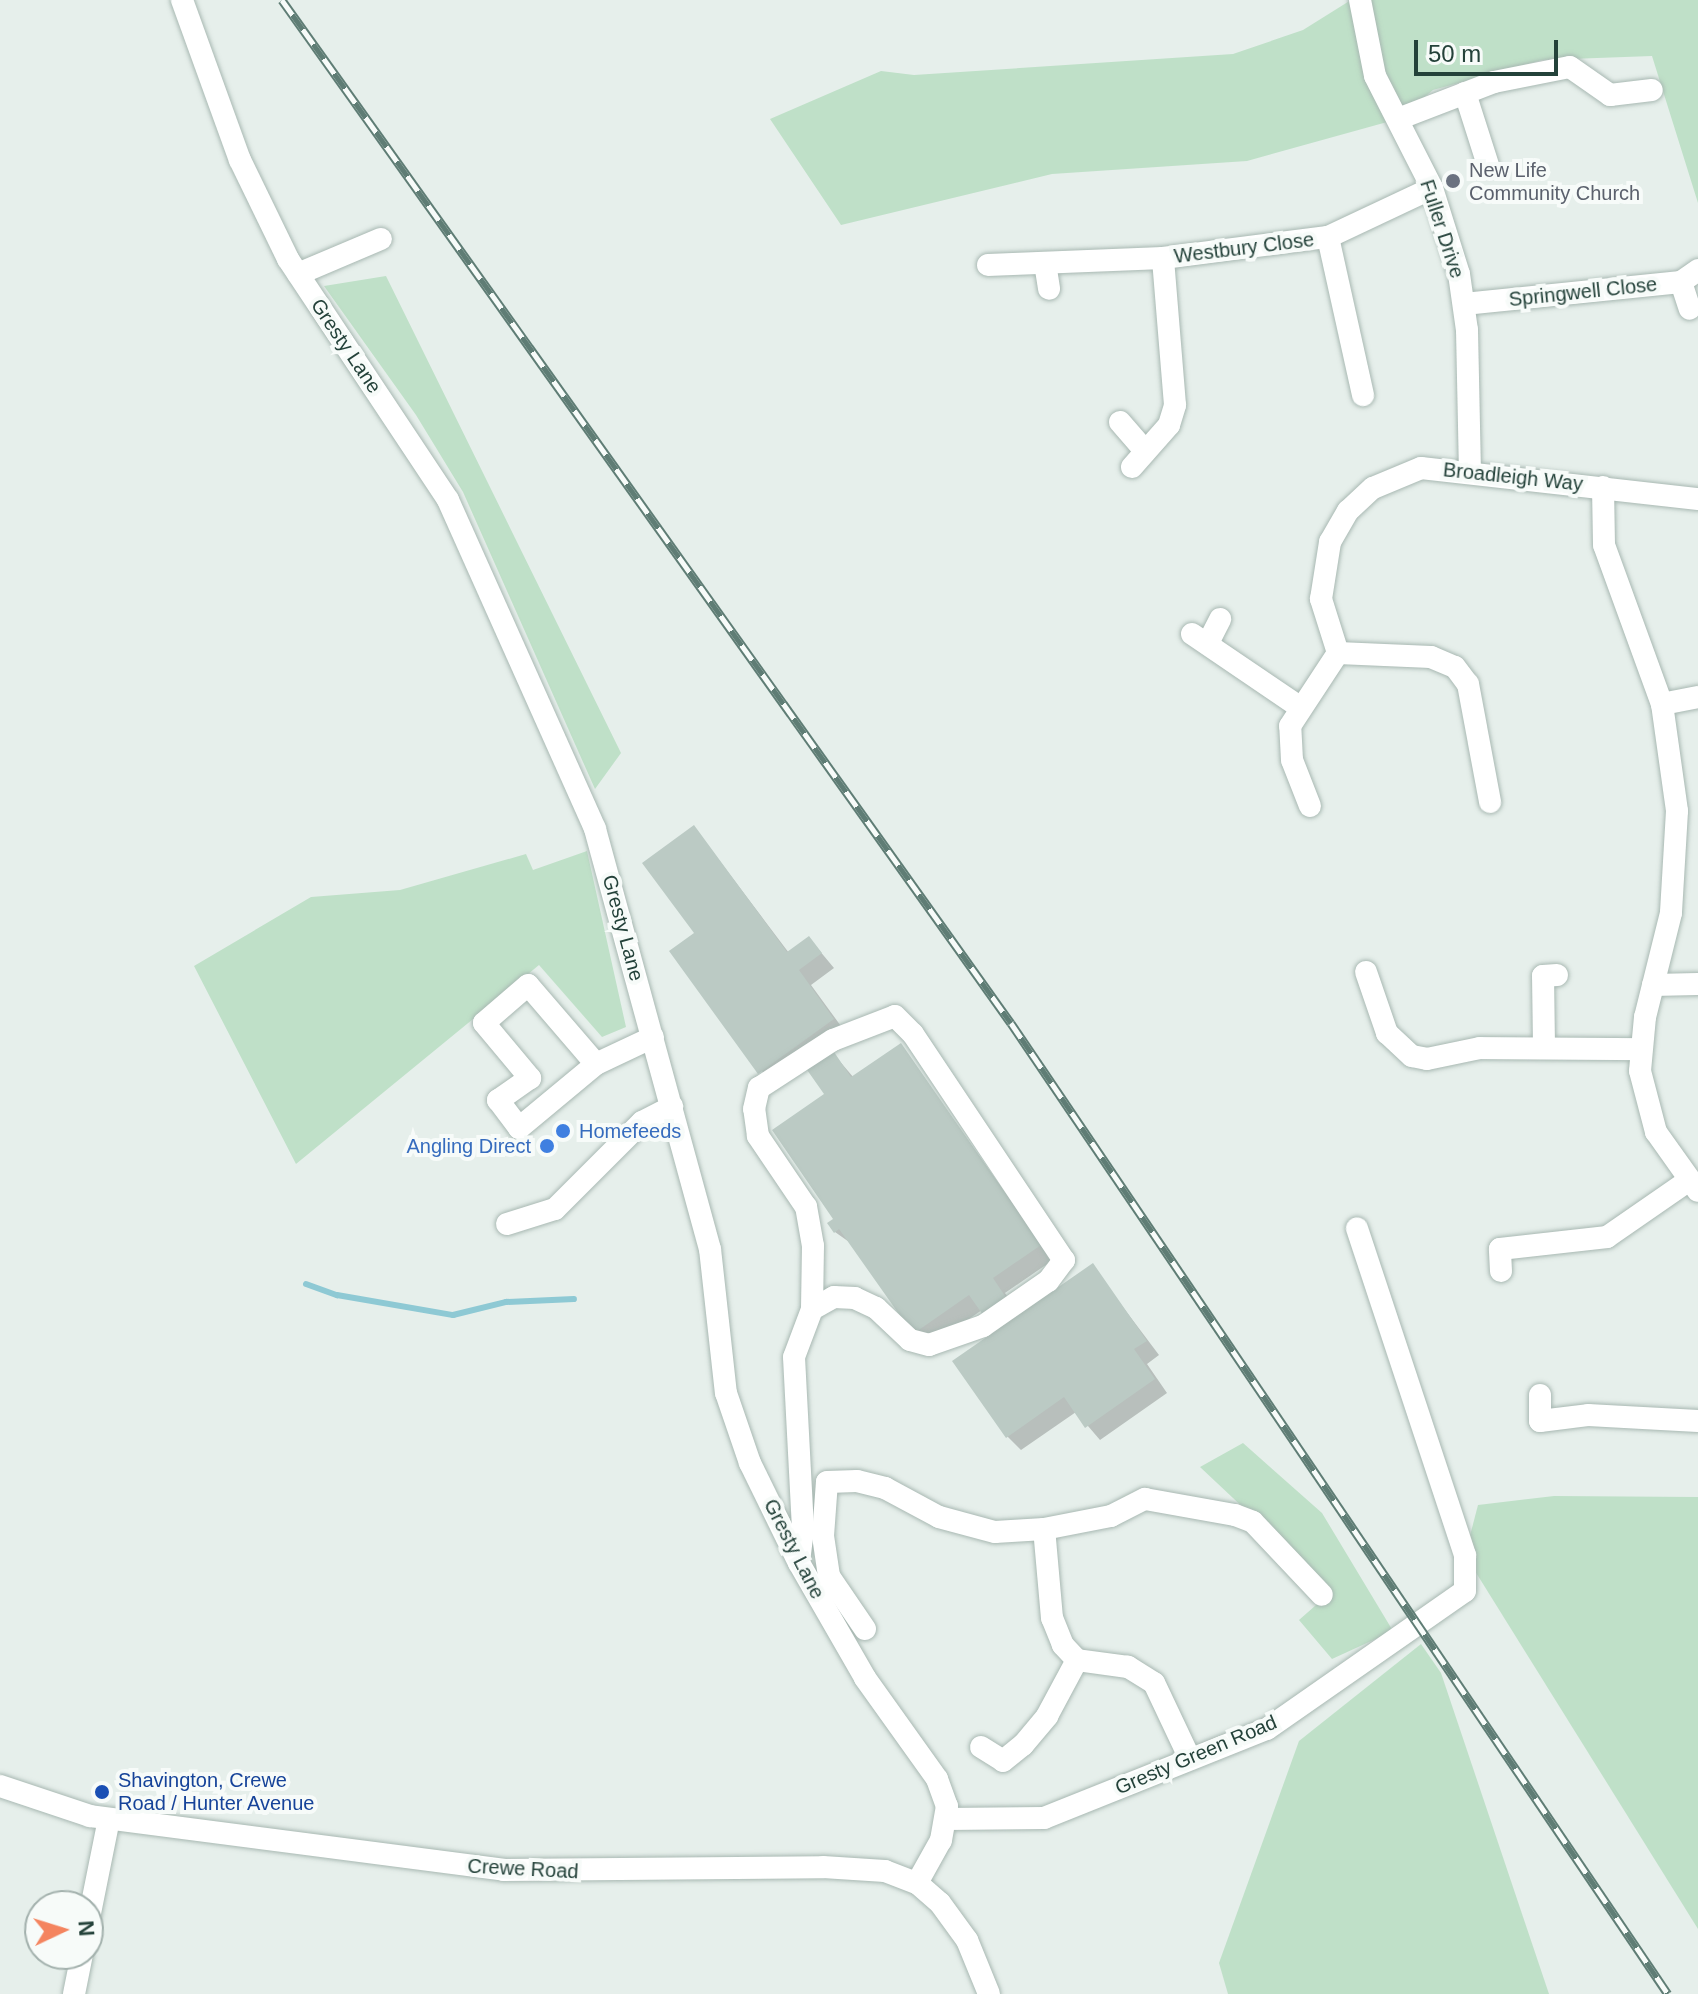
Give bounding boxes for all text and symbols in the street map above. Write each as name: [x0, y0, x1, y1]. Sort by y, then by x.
scale bar: [1418, 24, 1562, 74]
text: 50 m: [1428, 40, 1481, 67]
place label: New Life Community Church: [1469, 158, 1640, 205]
marker: New Life Community Church: [1444, 172, 1462, 190]
street label: Fuller Drive: [1415, 177, 1469, 281]
street label: Westbury Close: [1173, 228, 1315, 268]
street label: Springwell Close: [1508, 272, 1658, 312]
street label: Gresty Lane: [306, 294, 386, 398]
street label: Broadleigh Way: [1442, 458, 1584, 496]
street label: Gresty Lane: [597, 872, 649, 984]
place label: Homefeeds: [579, 1119, 681, 1143]
marker: Homefeeds: [554, 1122, 572, 1140]
place label: Angling Direct: [406, 1134, 531, 1158]
marker: Angling Direct: [538, 1137, 556, 1155]
street label: Gresty Lane: [759, 1495, 829, 1603]
street label: Gresty Green Road: [1111, 1710, 1281, 1800]
place label: Shavington, Crewe Road / Hunter Avenue: [118, 1768, 316, 1815]
marker: Shavington, Crewe Road / Hunter Avenue: [93, 1783, 111, 1801]
street label: Crewe Road: [467, 1854, 579, 1884]
north arrow: [24, 1890, 104, 1970]
text: N: [73, 1920, 99, 1937]

